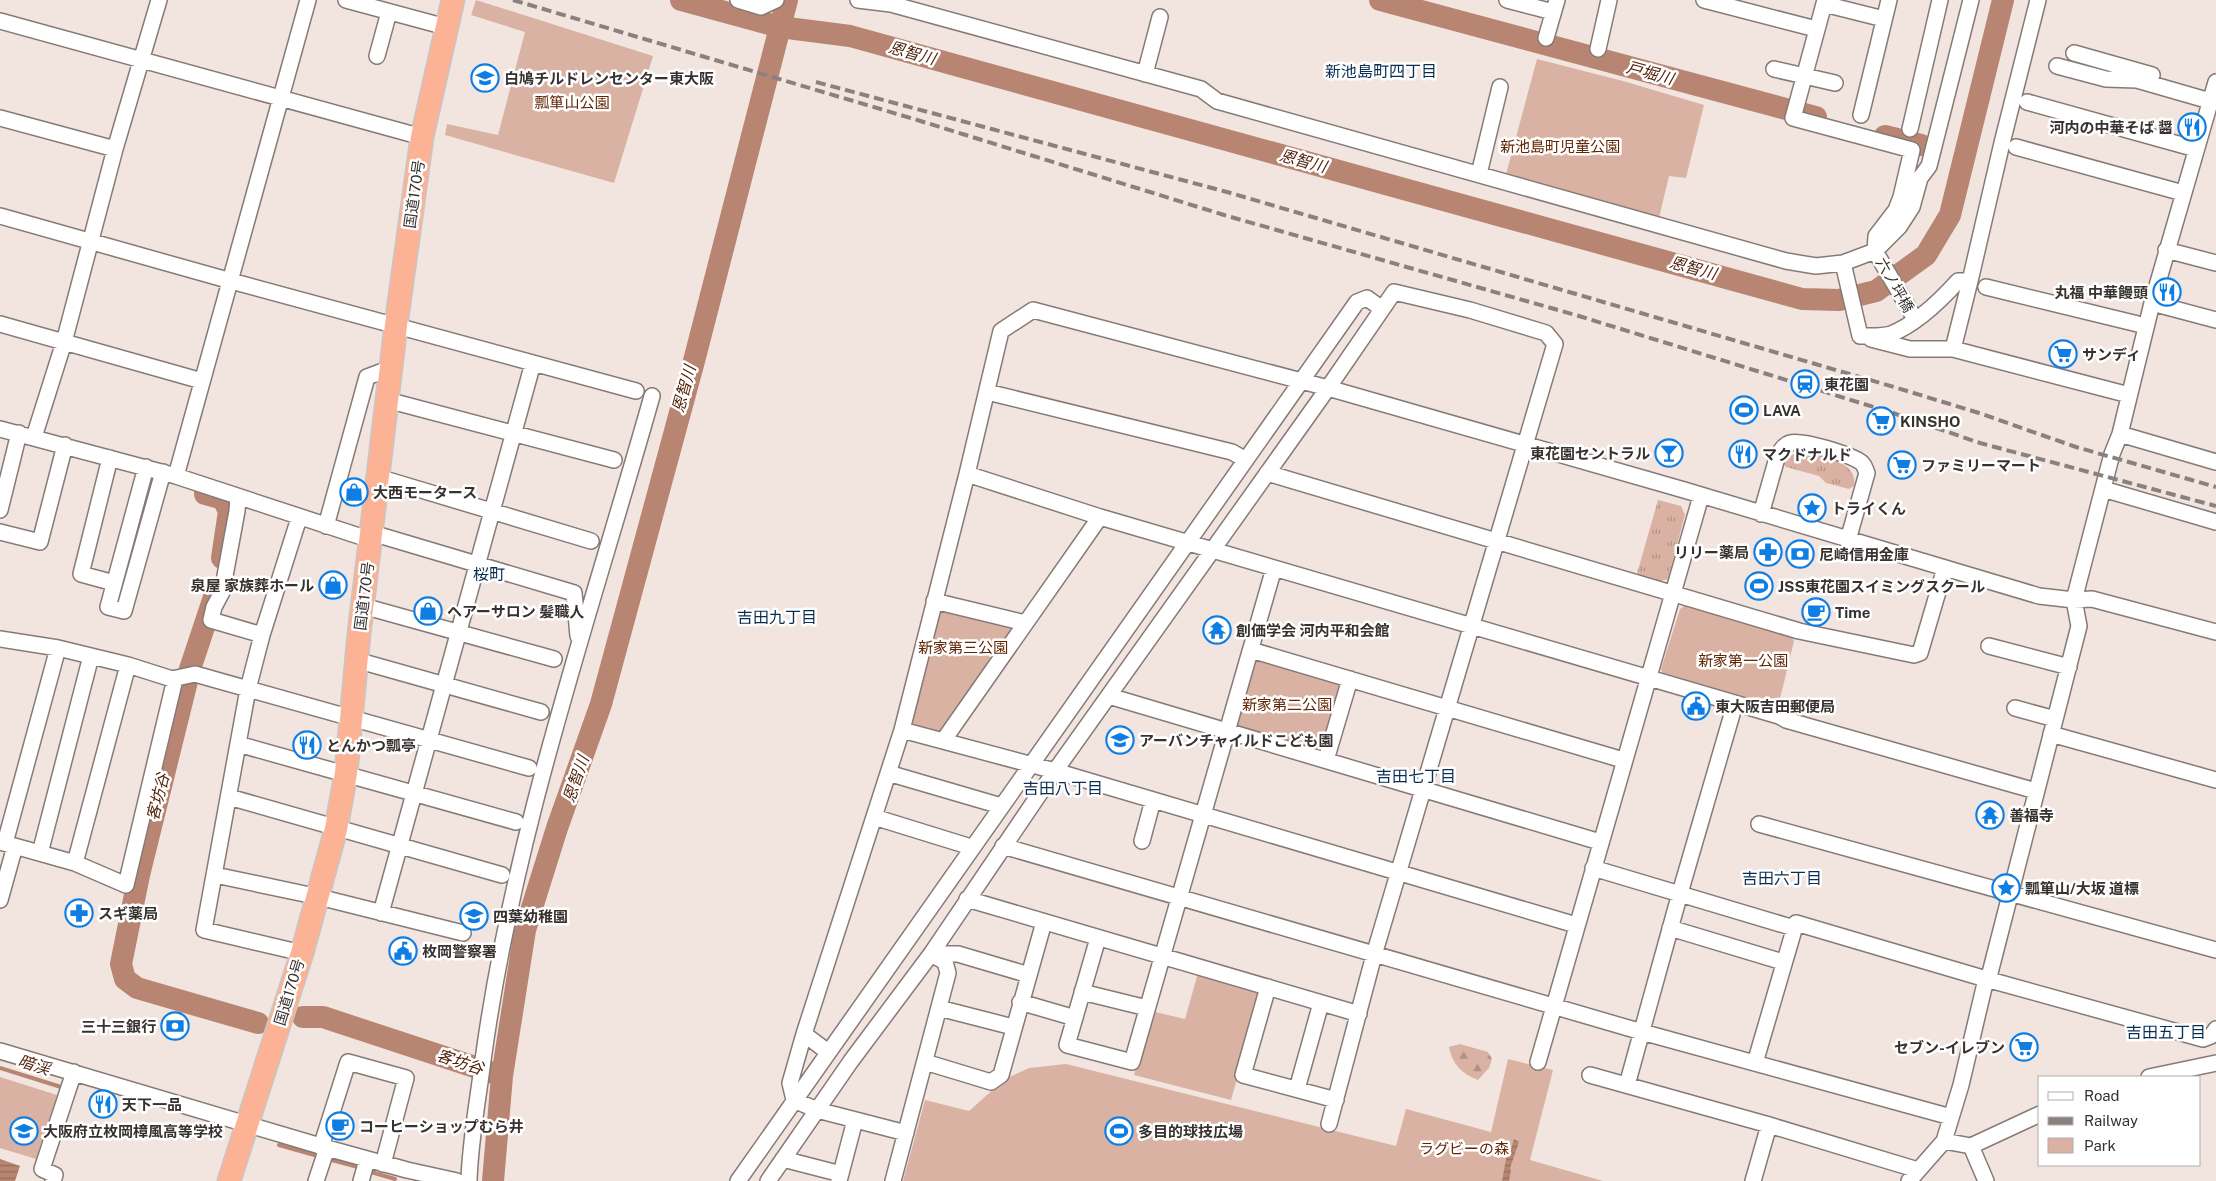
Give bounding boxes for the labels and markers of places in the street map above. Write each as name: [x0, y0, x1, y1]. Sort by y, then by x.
school or university icon: 白鳩チルドレンセンター東大阪: [470, 63, 500, 93]
place label: 白鳩チルドレンセンター東大阪: [504, 70, 714, 87]
restaurant icon: 河内の中華そば 醤: [2177, 112, 2207, 142]
place label: 河内の中華そば 醤: [2050, 119, 2173, 136]
restaurant icon: 丸福 中華饅頭: [2152, 277, 2182, 307]
place label: 丸福 中華饅頭: [2055, 284, 2148, 301]
supermarket icon: サンディ: [2048, 339, 2078, 369]
place label: サンディ: [2082, 346, 2141, 363]
station icon: 東花園: [1790, 369, 1820, 399]
place label: 東花園: [1824, 376, 1869, 393]
sports icon: LAVA: [1729, 395, 1759, 425]
place label: LAVA: [1763, 402, 1801, 419]
supermarket icon: KINSHO: [1866, 406, 1896, 436]
place label: KINSHO: [1900, 413, 1960, 430]
bar icon: 東花園セントラル: [1654, 438, 1684, 468]
restaurant icon: マクドナルド: [1728, 439, 1758, 469]
place label: 東花園セントラル: [1530, 445, 1650, 462]
place label: マクドナルド: [1762, 446, 1852, 463]
supermarket icon: ファミリーマート: [1887, 450, 1917, 480]
place label: ファミリーマート: [1921, 457, 2041, 474]
shop icon: 大西モータース: [339, 477, 369, 507]
place label: 大西モータース: [373, 484, 477, 501]
place icon: トライくん: [1797, 493, 1827, 523]
place label: トライくん: [1831, 500, 1906, 517]
pharmacy icon: リリー薬局: [1753, 537, 1783, 567]
bank icon: 尼崎信用金庫: [1785, 539, 1815, 569]
place label: リリー薬局: [1674, 544, 1749, 561]
place label: 尼崎信用金庫: [1819, 546, 1909, 563]
shop icon: 泉屋 家族葬ホール: [318, 570, 348, 600]
sports icon: JSS東花園スイミングスクール: [1744, 571, 1774, 601]
place label: 泉屋 家族葬ホール: [191, 577, 314, 594]
place label: JSS東花園スイミングスクール: [1778, 578, 1985, 595]
shop icon: ヘアーサロン 髪職人: [413, 596, 443, 626]
cafe icon: Time: [1801, 597, 1831, 627]
place label: ヘアーサロン 髪職人: [447, 603, 584, 620]
place label: Time: [1835, 604, 1870, 621]
temple icon: 創価学会 河内平和会館: [1202, 615, 1232, 645]
place label: 創価学会 河内平和会館: [1236, 622, 1389, 639]
public building icon: 東大阪吉田郵便局: [1681, 691, 1711, 721]
place label: 東大阪吉田郵便局: [1715, 698, 1835, 715]
school or university icon: アーバンチャイルドこども園: [1105, 725, 1135, 755]
restaurant icon: とんかつ瓢亭: [292, 730, 322, 760]
place label: アーバンチャイルドこども園: [1139, 732, 1334, 749]
place label: とんかつ瓢亭: [326, 737, 416, 754]
temple icon: 善福寺: [1975, 800, 2005, 830]
place label: 善福寺: [2009, 807, 2054, 824]
place icon: 瓢箪山/大坂 道標: [1991, 873, 2021, 903]
place label: 瓢箪山/大坂 道標: [2025, 880, 2139, 897]
pharmacy icon: スギ薬局: [64, 898, 94, 928]
school or university icon: 四葉幼稚園: [459, 901, 489, 931]
place label: スギ薬局: [98, 905, 158, 922]
place label: 四葉幼稚園: [493, 908, 568, 925]
public building icon: 枚岡警察署: [388, 936, 418, 966]
place label: 枚岡警察署: [422, 943, 497, 960]
bank icon: 三十三銀行: [160, 1011, 190, 1041]
place label: 三十三銀行: [81, 1018, 156, 1035]
supermarket icon: セブン-イレブン: [2009, 1032, 2039, 1062]
place label: セブン-イレブン: [1894, 1039, 2005, 1056]
restaurant icon: 天下一品: [88, 1089, 118, 1119]
place label: 天下一品: [122, 1096, 182, 1113]
cafe icon: コーヒーショップむら井: [325, 1111, 355, 1141]
school or university icon: 大阪府立枚岡樟風高等学校: [9, 1116, 39, 1146]
sports icon: 多目的球技広場: [1104, 1116, 1134, 1146]
place label: コーヒーショップむら井: [359, 1118, 524, 1135]
place label: 大阪府立枚岡樟風高等学校: [43, 1123, 223, 1140]
place label: 多目的球技広場: [1138, 1123, 1243, 1140]

